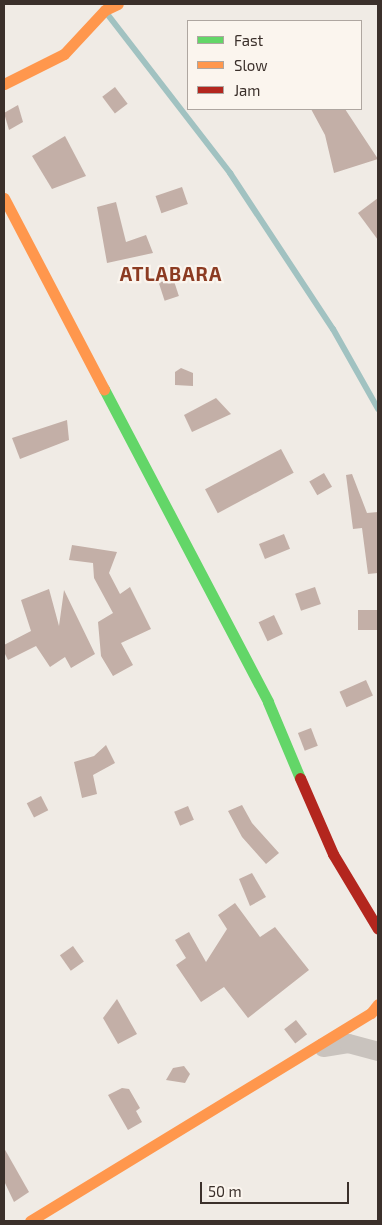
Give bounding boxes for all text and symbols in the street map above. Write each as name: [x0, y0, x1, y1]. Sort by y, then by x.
legend: [187, 20, 362, 110]
text: Fast: [234, 31, 263, 49]
text: Slow: [234, 56, 268, 74]
text: Jam: [234, 81, 260, 99]
district label: ATLABARA: [119, 263, 223, 285]
scale bar: [202, 1172, 351, 1204]
text: 50 m: [208, 1182, 242, 1200]

